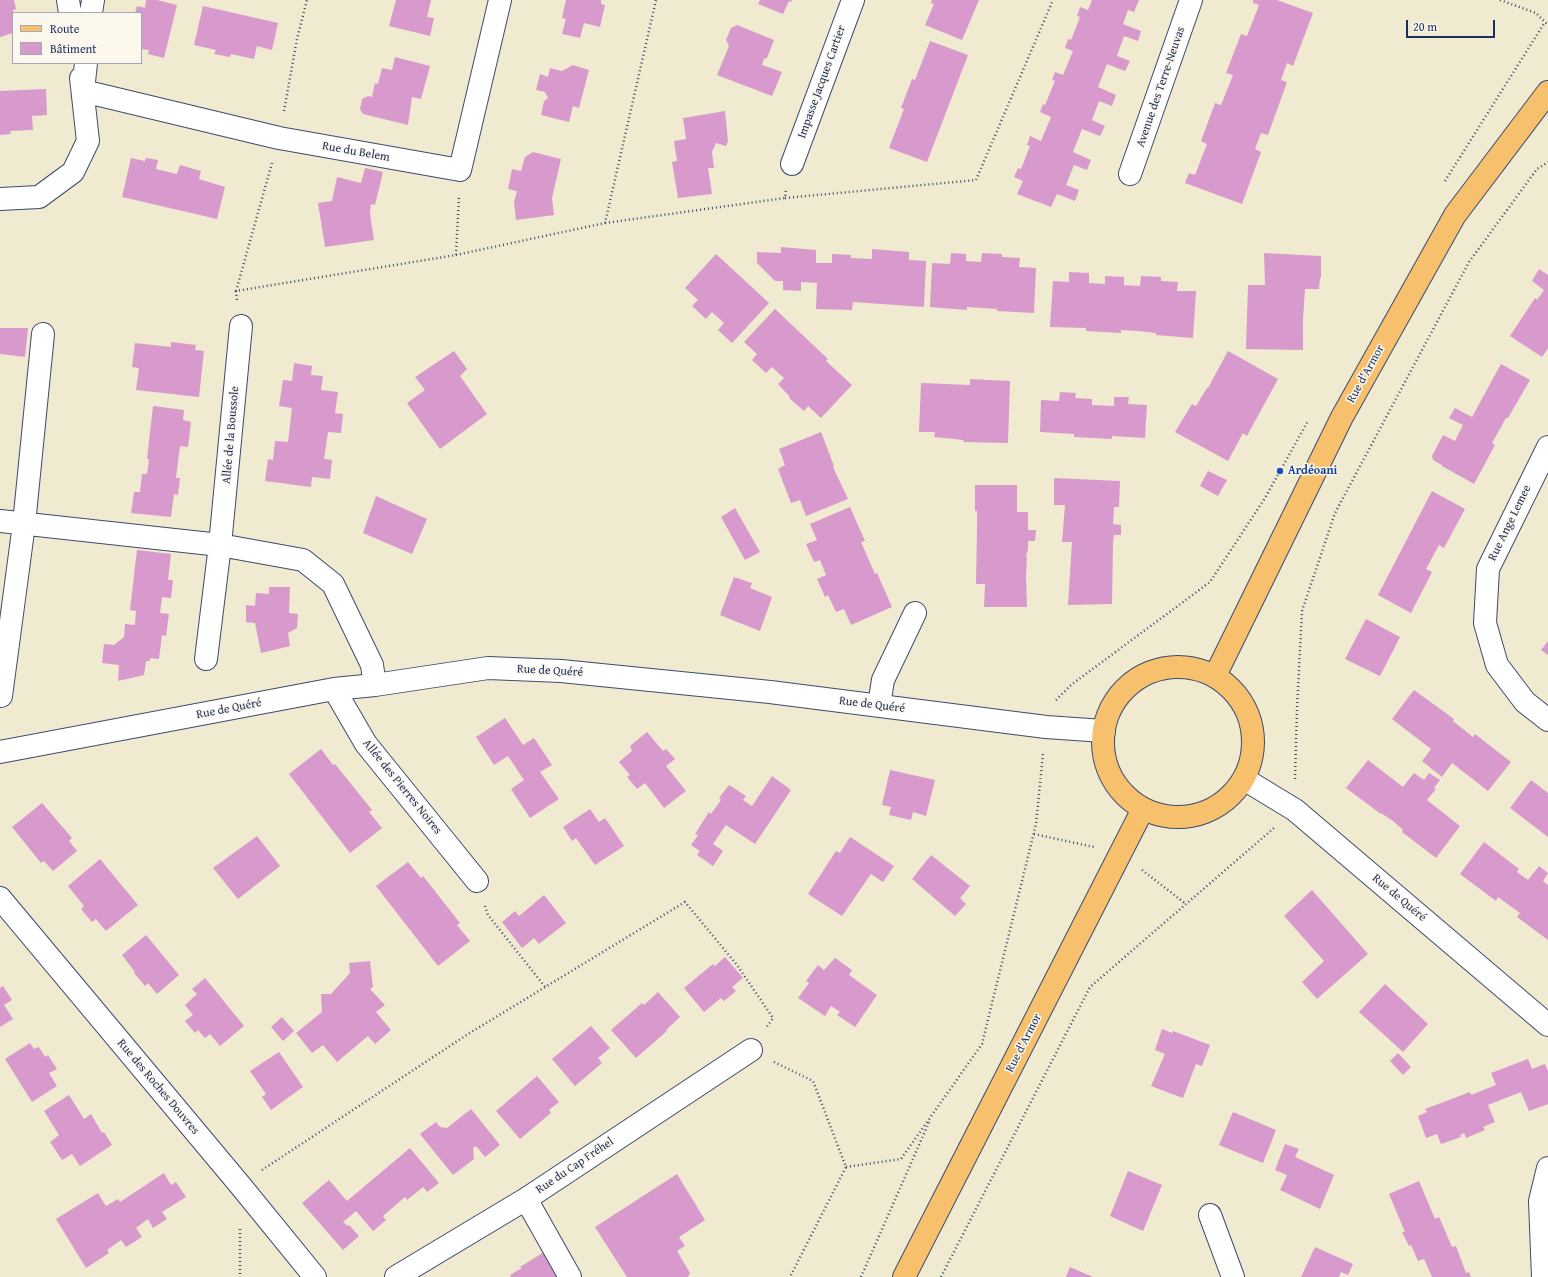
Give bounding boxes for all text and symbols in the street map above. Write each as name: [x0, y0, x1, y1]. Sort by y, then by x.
legend: [12, 12, 142, 64]
scale bar: [1408, 12, 1497, 38]
text: 20 m: [1413, 18, 1437, 35]
text: Route: [50, 20, 79, 37]
street label: Impasse Jacques Cartier: [795, 23, 849, 141]
street label: Avenue des Terre-Neuvas: [1134, 25, 1188, 149]
text: Bâtiment: [50, 40, 97, 57]
street label: Rue du Belem: [321, 139, 391, 165]
street label: Rue d'Armor: [1344, 342, 1388, 406]
street label: Allée de la Boussole: [220, 385, 242, 485]
place label: Ardéoani: [1288, 464, 1337, 478]
marker: Ardéoani: [1275, 466, 1285, 476]
street label: Rue Ange Lemee: [1485, 483, 1535, 563]
street label: Rue de Quéré: [516, 662, 584, 680]
street label: Rue de Quéré: [838, 694, 906, 716]
street label: Rue de Quéré: [195, 696, 263, 722]
street label: Allée des Pierres Noires: [359, 737, 445, 837]
street label: Rue de Quéré: [1369, 871, 1429, 925]
street label: Rue d'Armor: [1003, 1011, 1045, 1075]
street label: Rue des Roches Douvres: [114, 1036, 202, 1138]
street label: Rue du Cap Fréhel: [533, 1135, 617, 1197]

